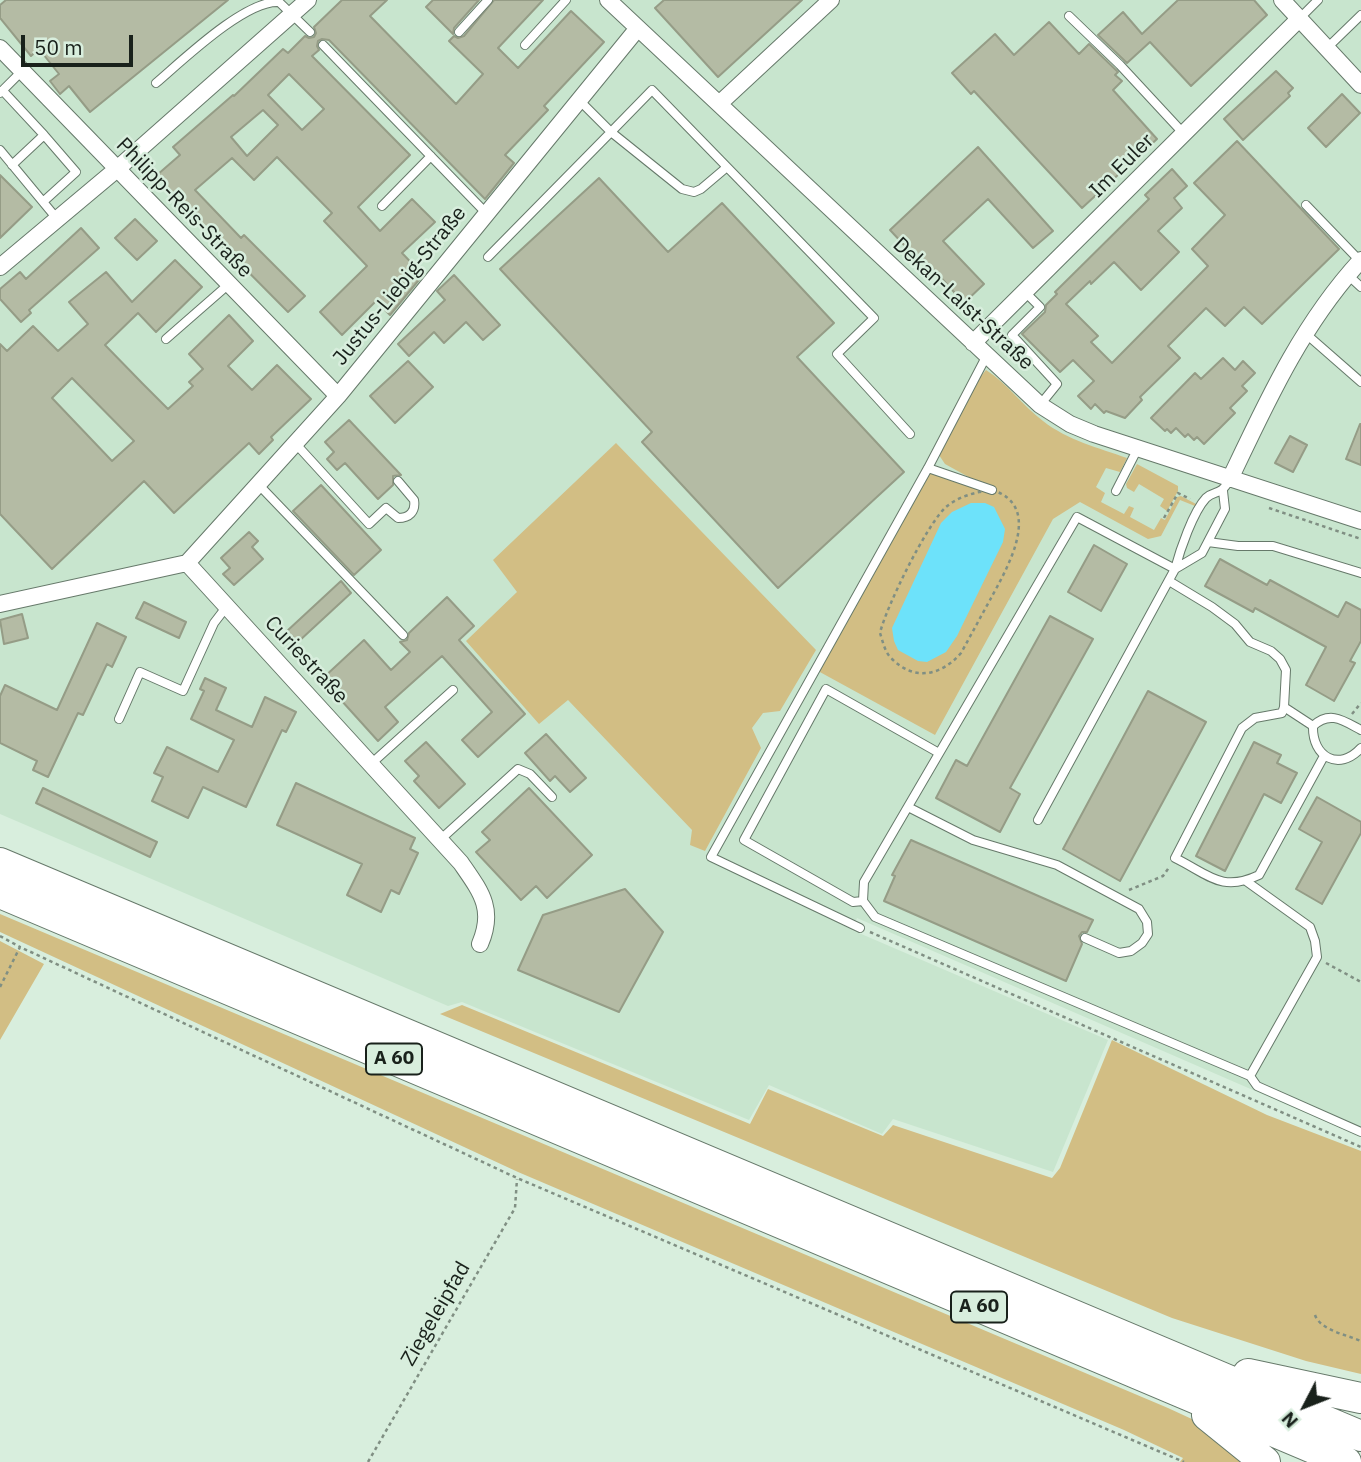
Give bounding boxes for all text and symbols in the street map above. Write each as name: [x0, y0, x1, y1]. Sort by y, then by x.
scale bar: [24, 21, 136, 65]
text: 50 m: [34, 33, 83, 61]
street label: Im Euler: [1085, 129, 1159, 203]
street label: Philipp-Reis-Straße: [111, 133, 257, 283]
street label: Justus-Liebig-Straße: [328, 201, 472, 371]
street label: Dekan-Laist-Straße: [887, 232, 1039, 376]
street label: Curiestraße: [259, 611, 353, 709]
road number: A 60: [366, 1044, 422, 1074]
street label: Ziegeleipfad: [396, 1257, 476, 1371]
road number: A 60: [951, 1292, 1007, 1322]
north arrow: [1270, 1371, 1340, 1441]
text: N: [1276, 1407, 1303, 1433]

